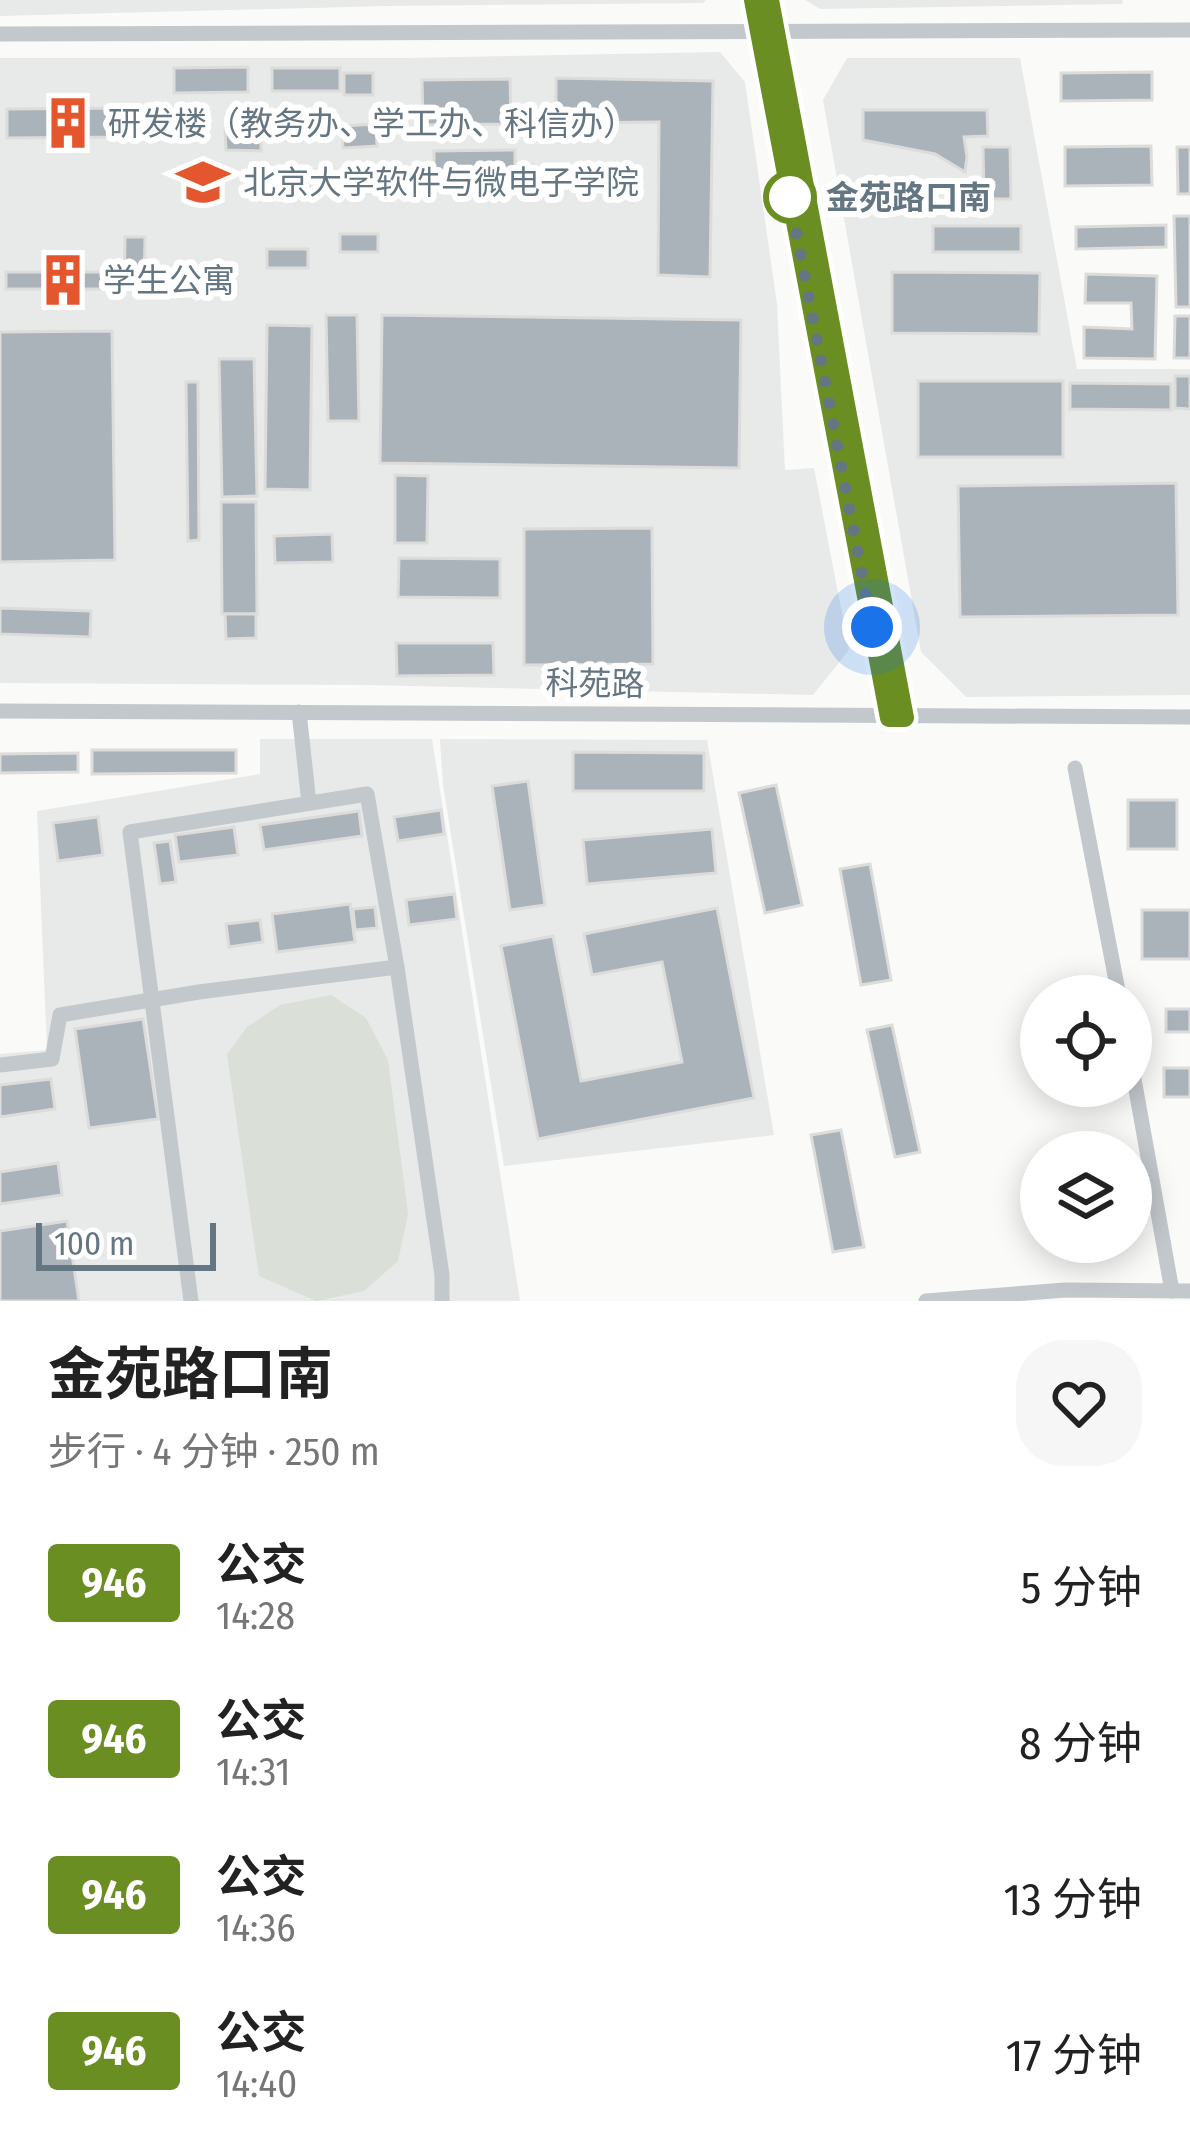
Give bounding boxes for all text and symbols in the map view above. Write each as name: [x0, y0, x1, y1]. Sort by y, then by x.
building icon: 研发楼（教务办、学工办、科信办）: [39, 94, 97, 152]
place label: 研发楼（教务办、学工办、科信办）: [108, 104, 636, 144]
school or university icon: 北京大学软件与微电子学院: [174, 153, 232, 211]
place label: 北京大学软件与微电子学院: [243, 163, 639, 203]
marker: 金苑路口南: [765, 172, 815, 222]
place label: 金苑路口南: [826, 178, 991, 218]
building icon: 学生公寓: [34, 251, 92, 309]
place label: 学生公寓: [103, 261, 235, 301]
your location: [842, 597, 902, 657]
street label: 科苑路: [545, 663, 645, 705]
map controls: [1020, 975, 1152, 1263]
button: locate: [1020, 975, 1152, 1107]
button: layers: [1020, 1131, 1152, 1263]
scale bar: [36, 1217, 216, 1270]
text: 100 m: [54, 1224, 134, 1264]
button: heart: [1016, 1340, 1142, 1466]
text: 金苑路口南: [48, 1341, 333, 1409]
text: 步行 · 4 分钟 · 250 m: [48, 1429, 380, 1475]
text: 公交: [216, 1538, 306, 1592]
text: 946: [82, 1558, 146, 1608]
text: 5 分钟: [1021, 1561, 1142, 1615]
text: 14:28: [216, 1593, 295, 1639]
text: 公交: [216, 1694, 306, 1748]
text: 946: [82, 1714, 146, 1764]
text: 8 分钟: [1019, 1717, 1142, 1771]
text: 14:31: [216, 1749, 291, 1795]
text: 公交: [216, 1850, 306, 1904]
text: 946: [82, 1870, 146, 1920]
text: 13 分钟: [1004, 1873, 1142, 1927]
text: 14:36: [216, 1905, 296, 1951]
text: 公交: [216, 2006, 306, 2060]
text: 946: [82, 2026, 146, 2076]
text: 17 分钟: [1006, 2029, 1142, 2083]
text: 14:40: [216, 2061, 297, 2107]

